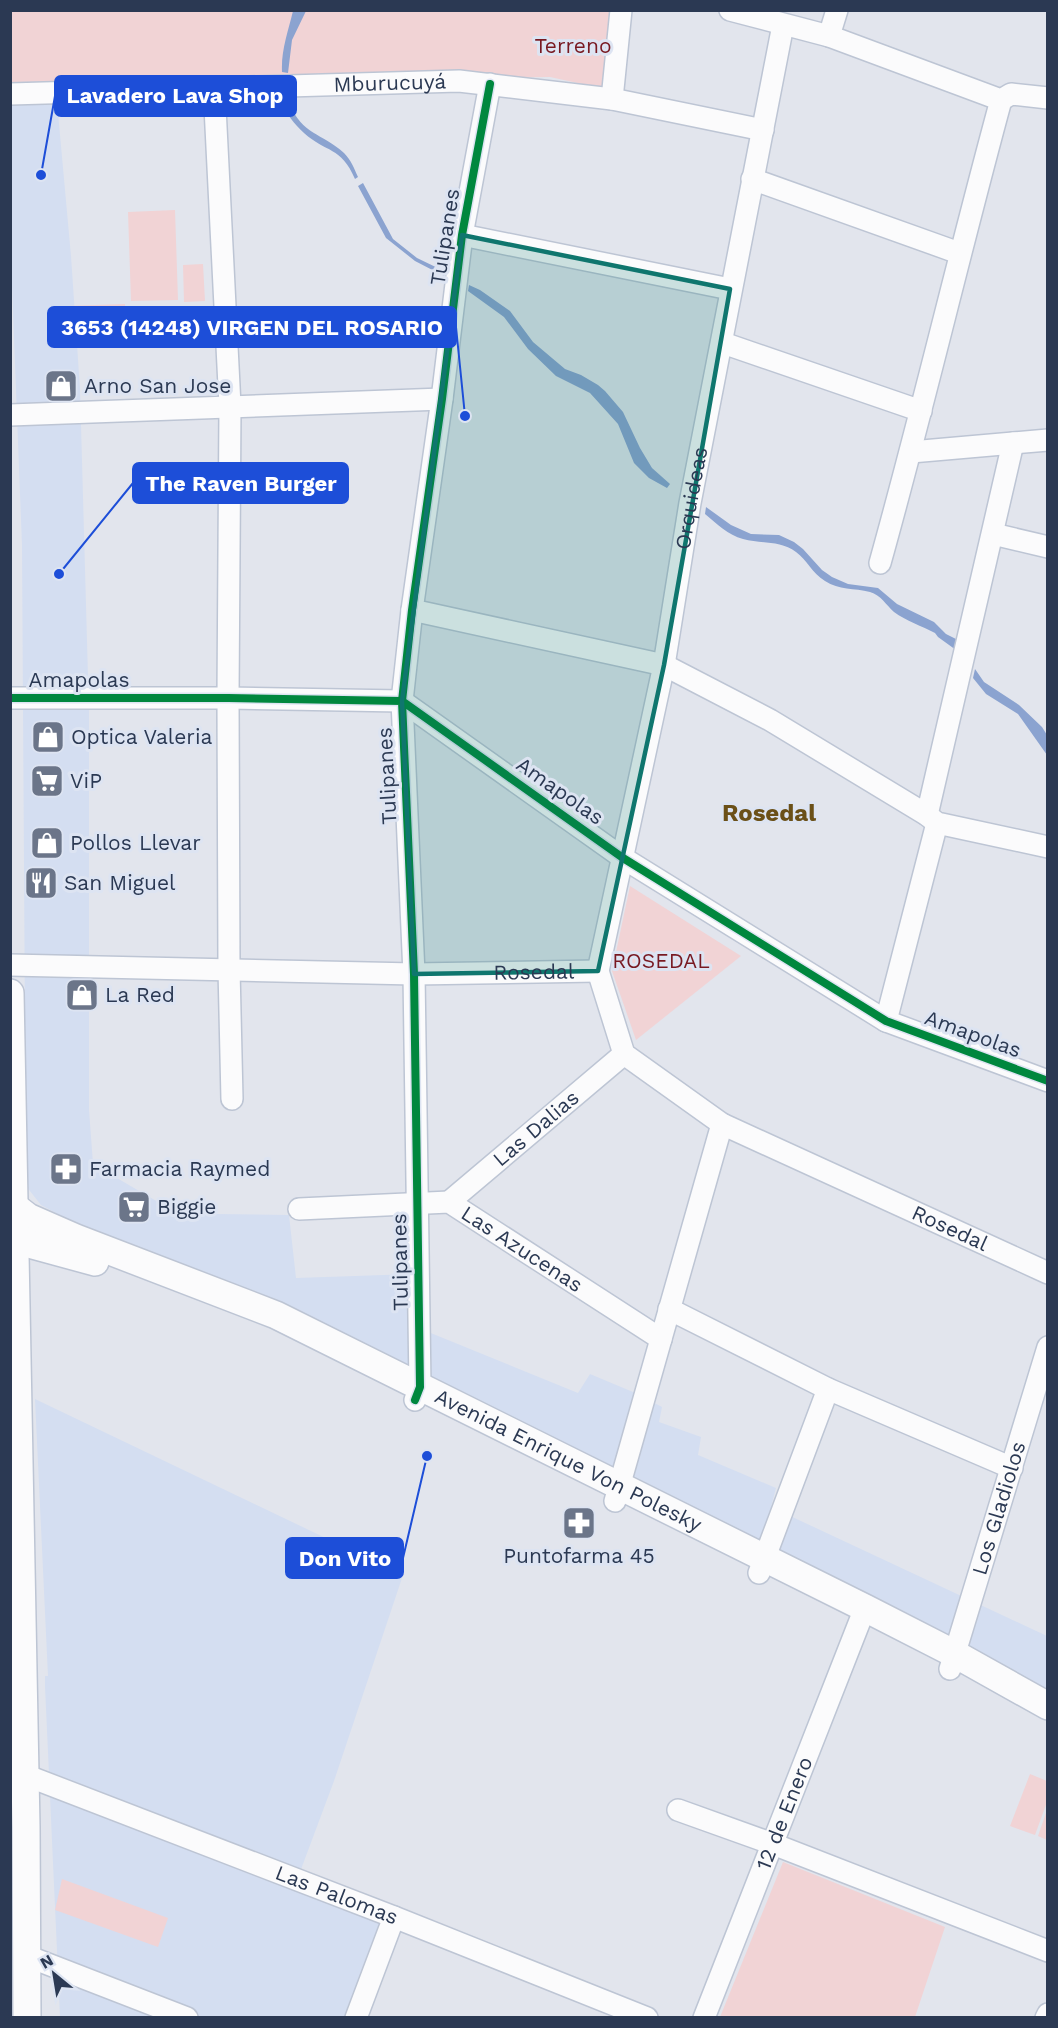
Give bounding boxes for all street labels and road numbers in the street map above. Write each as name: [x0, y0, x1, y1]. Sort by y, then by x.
street label: Mburucuyá: [333, 68, 447, 97]
street label: Tulipanes: [425, 187, 464, 287]
street label: Orquideas: [670, 445, 713, 551]
street label: Amapolas: [29, 667, 129, 692]
street label: Tulipanes: [371, 727, 402, 825]
street label: Amapolas: [512, 751, 609, 830]
street label: Rosedal: [493, 958, 575, 985]
street label: Amapolas: [921, 1005, 1025, 1063]
street label: Las Dalias: [488, 1085, 584, 1171]
street label: Las Azucenas: [457, 1200, 588, 1297]
street label: Rosedal: [908, 1200, 993, 1256]
street label: Tulipanes: [386, 1213, 413, 1311]
street label: Avenida Enrique Von Polesky: [431, 1383, 706, 1537]
street label: Los Gladiolos: [966, 1438, 1031, 1578]
street label: 12 de Enero: [750, 1753, 817, 1873]
street label: Las Palomas: [272, 1860, 402, 1929]

